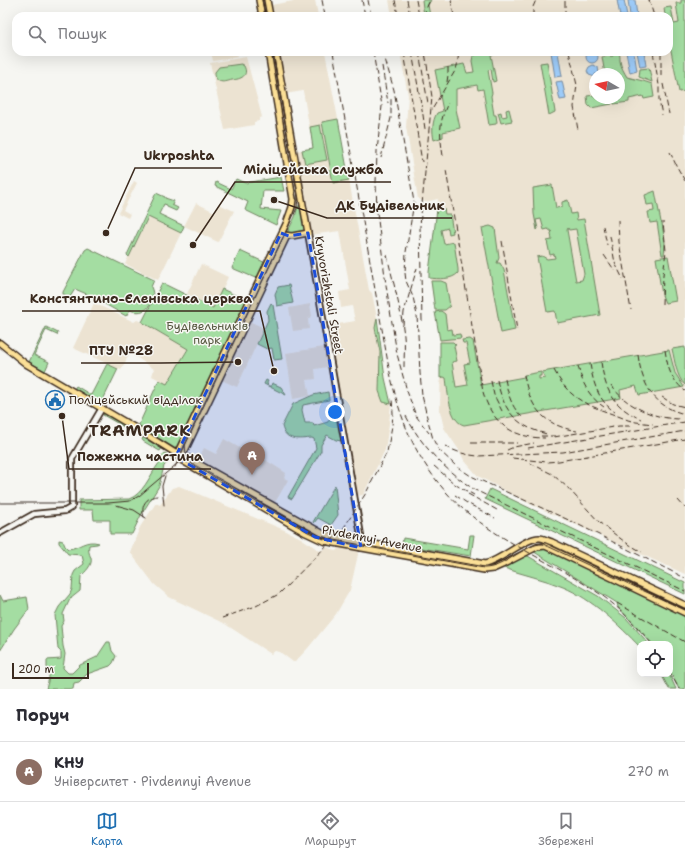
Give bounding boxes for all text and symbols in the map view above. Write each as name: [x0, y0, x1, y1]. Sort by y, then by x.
search box: [12, 12, 673, 56]
icon: search: [26, 23, 48, 45]
text: Пошук: [58, 24, 107, 44]
north arrow: [589, 68, 625, 104]
callout: Ukrposhta: [135, 143, 222, 168]
text: Ukrposhta: [144, 147, 215, 164]
callout: Міліцейська служба: [235, 157, 391, 182]
text: Міліцейська служба: [243, 161, 383, 178]
callout: ДК Будівельник: [327, 193, 452, 218]
text: ДК Будівельник: [335, 197, 445, 214]
street label: Kryvorizhstali Street: [311, 235, 347, 355]
callout: Констянтино-Єленівська церква: [22, 286, 260, 311]
text: Констянтино-Єленівська церква: [30, 290, 252, 307]
park label: Будівельників парк: [166, 318, 248, 348]
callout: ПТУ №28: [81, 338, 161, 363]
text: ПТУ №28: [89, 342, 153, 359]
public building icon: Поліцейський відділок: [44, 389, 66, 411]
place label: Поліцейський відділок: [69, 392, 203, 408]
your location: [325, 402, 345, 422]
district label: TRAMPARK: [89, 420, 191, 441]
pin: A: [239, 442, 265, 475]
callout: Пожежна частина: [69, 444, 211, 469]
text: Пожежна частина: [77, 448, 203, 465]
street label: Pivdennyi Avenue: [320, 521, 424, 557]
map controls: [637, 641, 673, 677]
button: locate: [637, 641, 673, 677]
scale bar: [12, 661, 89, 680]
text: 200 m: [18, 662, 54, 677]
text: Поруч: [16, 704, 69, 726]
text: КНУ: [54, 753, 84, 773]
text: A: [24, 763, 34, 780]
text: 270 m: [627, 763, 669, 780]
text: Університет · Pivdennyi Avenue: [54, 773, 251, 790]
tab: Карта: [91, 810, 123, 849]
tab: Маршрут: [305, 810, 356, 849]
tab: Збережені: [538, 810, 594, 849]

